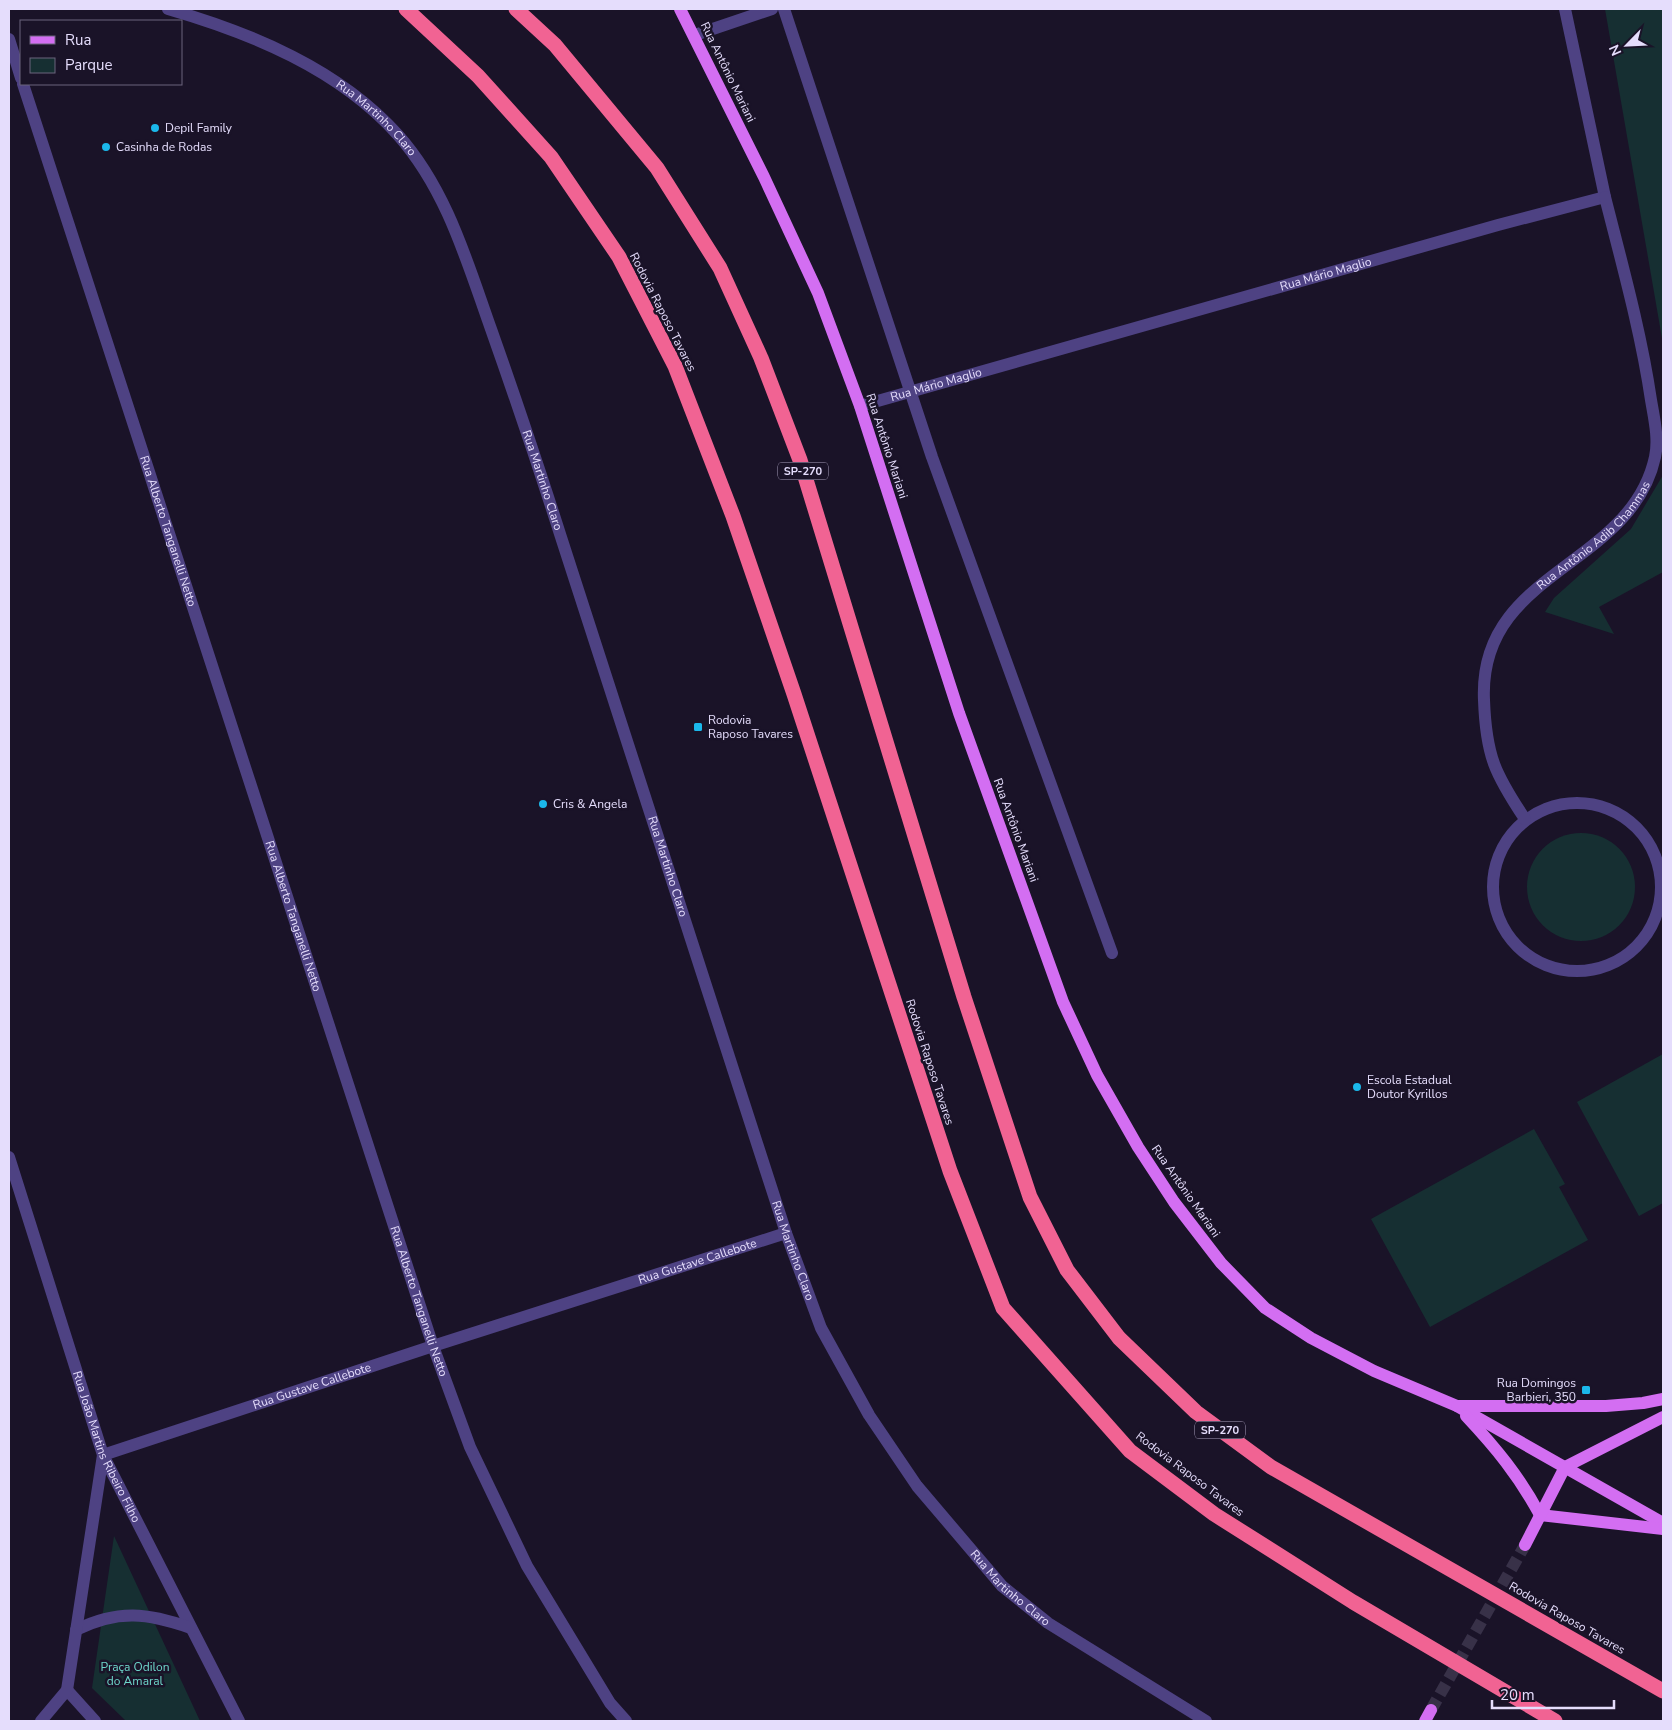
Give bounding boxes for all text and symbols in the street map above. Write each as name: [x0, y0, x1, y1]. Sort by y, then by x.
street label: Rua Antônio Mariani: [697, 19, 759, 125]
legend: [20, 20, 182, 85]
north arrow: [1602, 20, 1652, 70]
text: Rua: [65, 30, 91, 50]
text: N: [1605, 41, 1626, 59]
text: Parque: [65, 55, 113, 75]
street label: Rua Martinho Claro: [333, 76, 420, 159]
place label: Depil Family: [165, 120, 233, 136]
marker: Depil Family: [149, 122, 161, 134]
place label: Casinha de Rodas: [116, 139, 212, 155]
marker: Casinha de Rodas: [100, 141, 112, 153]
street label: Rodovia Raposo Tavares: [626, 250, 700, 374]
street label: Rua Mário Maglio: [1278, 253, 1374, 294]
street label: Rua Mário Maglio: [888, 364, 984, 405]
street label: Rua Antônio Mariani: [862, 391, 912, 501]
street label: Rua Martinho Claro: [518, 428, 566, 533]
street label: Rua Alberto Tanganelli Netto: [136, 453, 200, 609]
road number: SP-270: [778, 462, 828, 480]
street label: Rua Antônio Adib Chammas: [1533, 478, 1654, 593]
place label: Rodovia Raposo Tavares: [708, 712, 793, 742]
marker: Rodovia Raposo Tavares: [692, 721, 704, 733]
street label: Rua Antônio Mariani: [990, 776, 1042, 884]
place label: Cris & Angela: [553, 796, 627, 812]
marker: Cris & Angela: [537, 798, 549, 810]
street label: Rua Martinho Claro: [644, 814, 692, 919]
street label: Rua Alberto Tanganelli Netto: [261, 839, 325, 994]
street label: Rodovia Raposo Tavares: [902, 997, 958, 1127]
place label: Escola Estadual Doutor Kyrillos: [1367, 1072, 1452, 1102]
marker: Escola Estadual Doutor Kyrillos: [1351, 1081, 1363, 1093]
street label: Rua Antônio Mariani: [1148, 1142, 1224, 1240]
street label: Rua Martinho Claro: [768, 1199, 818, 1303]
street label: Rua Alberto Tanganelli Netto: [387, 1224, 452, 1379]
street label: Rua Gustave Callebote: [636, 1235, 758, 1288]
street label: Rua Gustave Callebote: [251, 1359, 373, 1413]
street label: Rua João Martins Ribeiro Filho: [69, 1369, 144, 1525]
place label: Rua Domingos Barbieri, 350: [1497, 1375, 1576, 1405]
marker: Rua Domingos Barbieri, 350: [1580, 1384, 1592, 1396]
road number: SP-270: [1195, 1422, 1245, 1438]
street label: Rodovia Raposo Tavares: [1133, 1428, 1248, 1520]
street label: Rua Martinho Claro: [967, 1546, 1054, 1630]
street label: Rodovia Raposo Tavares: [1506, 1578, 1628, 1658]
park label: Praça Odilon do Amaral: [101, 1659, 170, 1689]
scale bar: [1492, 1678, 1614, 1710]
text: 20 m: [1500, 1685, 1535, 1705]

